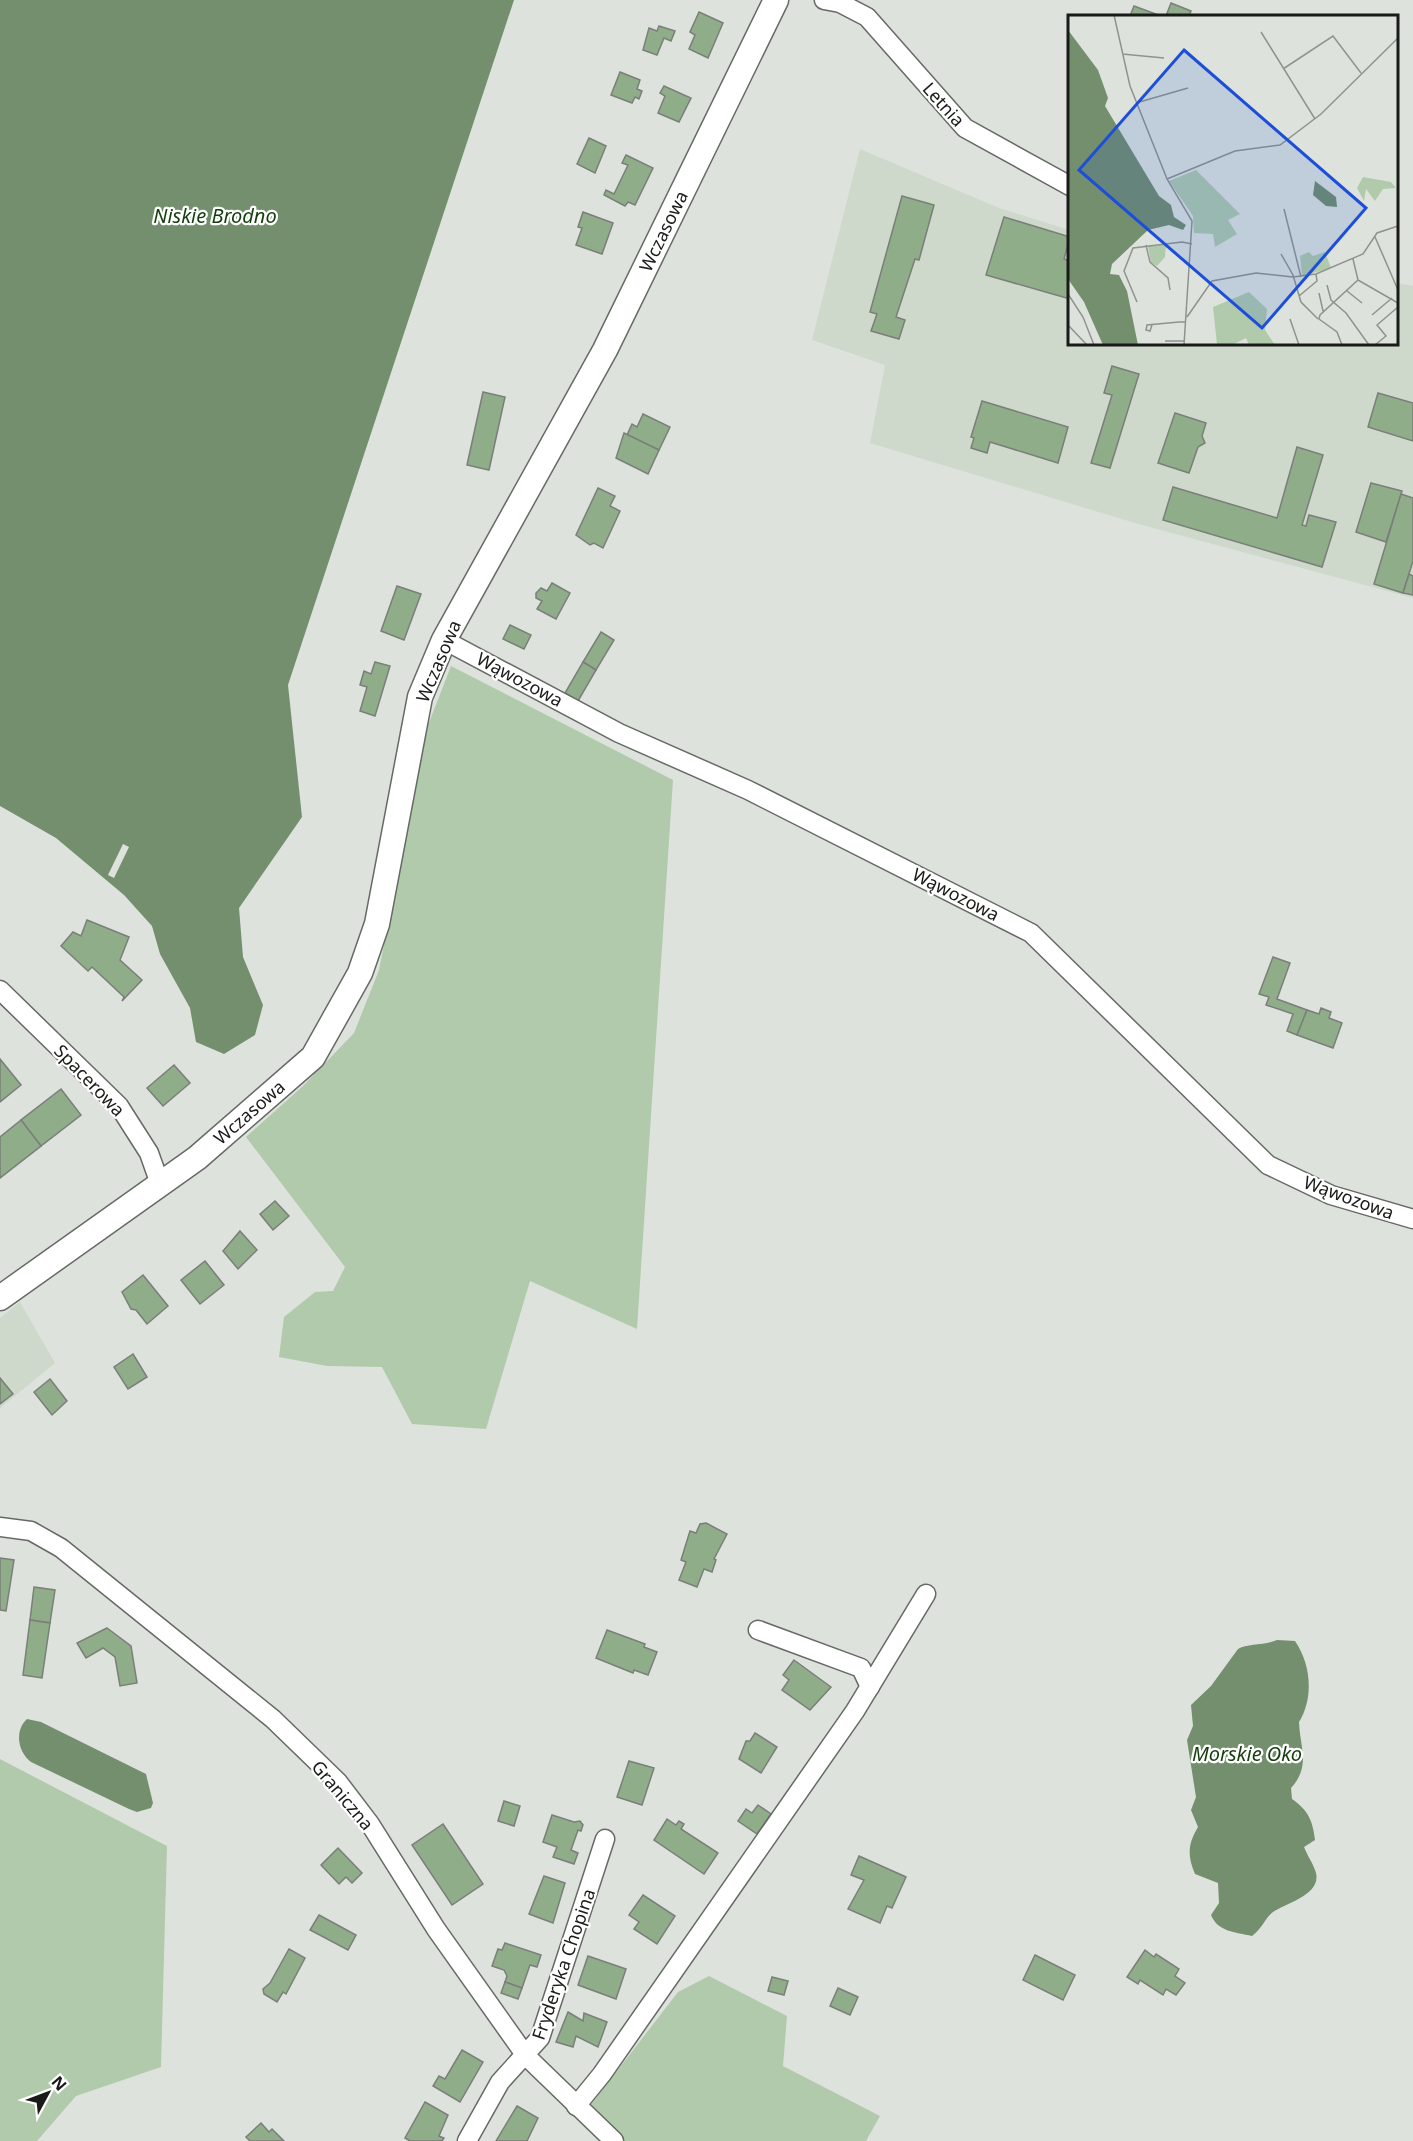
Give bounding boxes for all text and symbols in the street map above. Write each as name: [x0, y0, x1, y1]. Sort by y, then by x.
inset map: [1068, 15, 1398, 345]
street label: Letnia: [918, 77, 970, 131]
street label: Wczasowa: [633, 187, 693, 275]
water label: Niskie Brodno: [153, 202, 277, 229]
street label: Wczasowa: [410, 616, 466, 706]
street label: Wąwozowa: [473, 646, 567, 712]
street label: Wąwozowa: [908, 862, 1004, 926]
street label: Spacerowa: [50, 1039, 130, 1121]
street label: Wczasowa: [208, 1074, 290, 1150]
street label: Wąwozowa: [1300, 1170, 1398, 1224]
water label: Morskie Oko: [1192, 1740, 1302, 1767]
street label: Graniczna: [307, 1755, 379, 1835]
street label: Fryderyka Chopina: [526, 1885, 600, 2043]
north arrow: [18, 2063, 78, 2123]
text: N: [47, 2071, 72, 2095]

